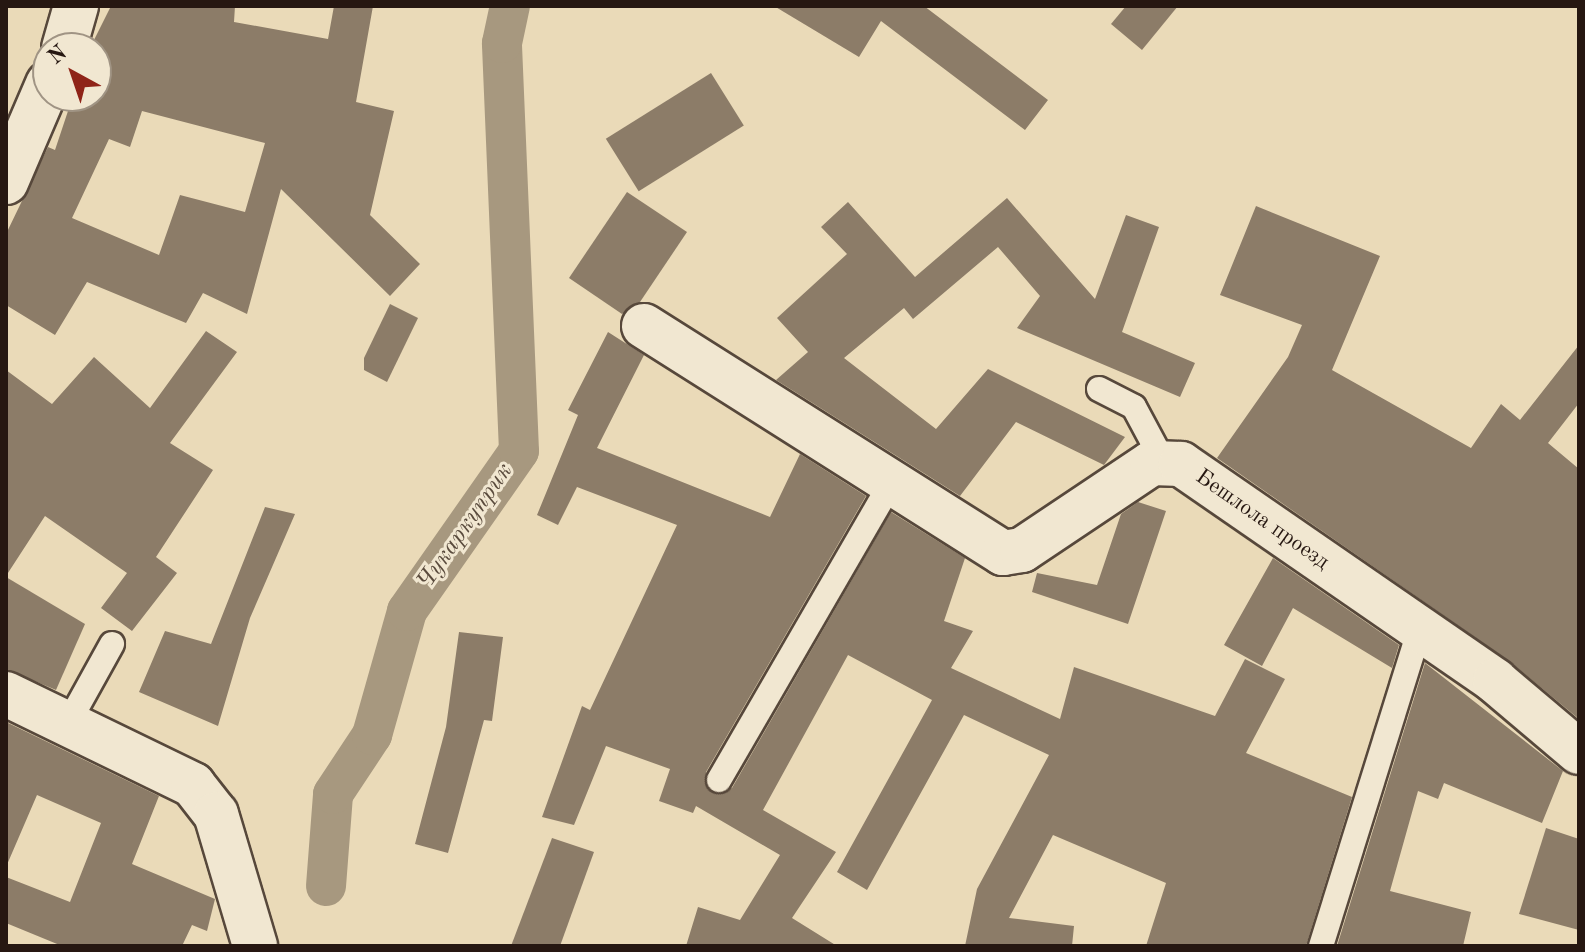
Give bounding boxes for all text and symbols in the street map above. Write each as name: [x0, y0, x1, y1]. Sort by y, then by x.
north arrow: [32, 32, 112, 112]
text: N: [44, 41, 71, 69]
water label: Чукаркуприк: [412, 458, 520, 596]
street label: Бешлола проезд: [1190, 464, 1334, 576]

